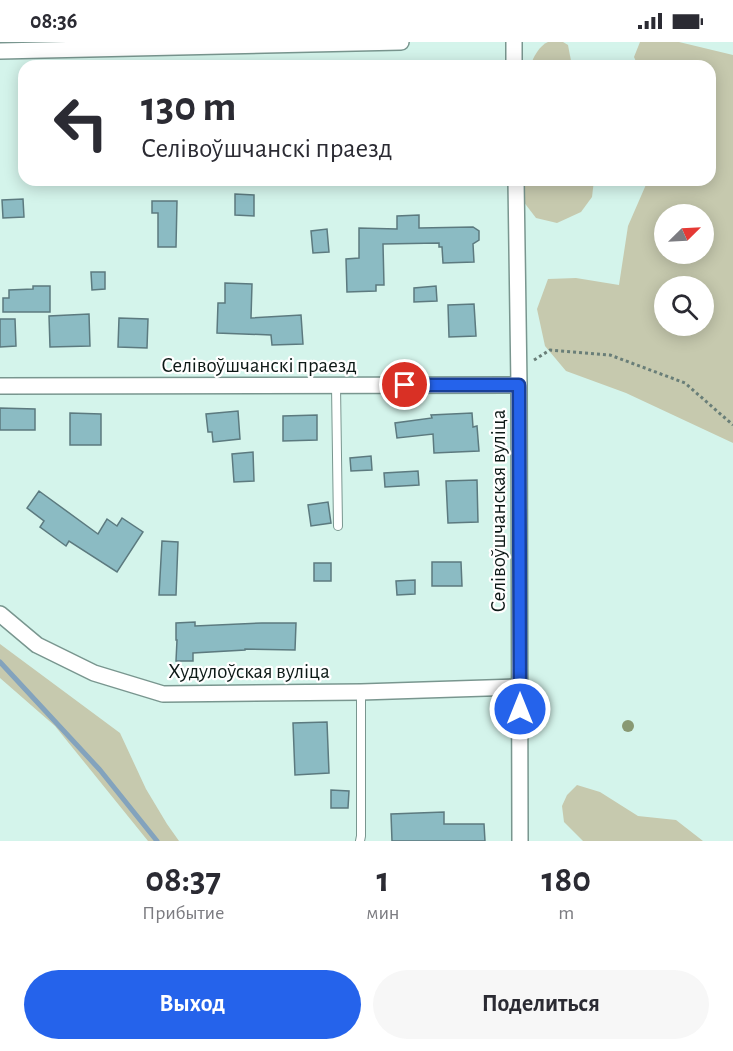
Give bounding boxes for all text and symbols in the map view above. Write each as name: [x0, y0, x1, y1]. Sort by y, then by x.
text: 08:36: [30, 10, 77, 32]
icon: left: [42, 84, 120, 162]
text: 130 m: [141, 86, 236, 128]
text: Селівоўшчанскі праезд: [141, 135, 392, 162]
north arrow: [654, 204, 714, 264]
map controls: [654, 204, 714, 336]
button: search: [654, 276, 714, 336]
street label: Селівоўшчанскі праезд: [161, 355, 357, 376]
pin: [379, 359, 430, 410]
icon: arrive: [388, 368, 421, 401]
street label: Селівоўшчанская вуліца: [488, 409, 509, 613]
street label: Худулоўская вуліца: [168, 661, 330, 682]
position arrow: [488, 677, 552, 741]
text: 08:37: [145, 862, 221, 898]
text: 1: [376, 862, 389, 898]
text: 180: [542, 862, 591, 898]
text: Прибытие: [142, 903, 224, 923]
text: мин: [366, 903, 400, 923]
text: m: [558, 903, 574, 923]
button: Выход: [24, 970, 361, 1039]
button: Поделиться: [373, 970, 709, 1039]

